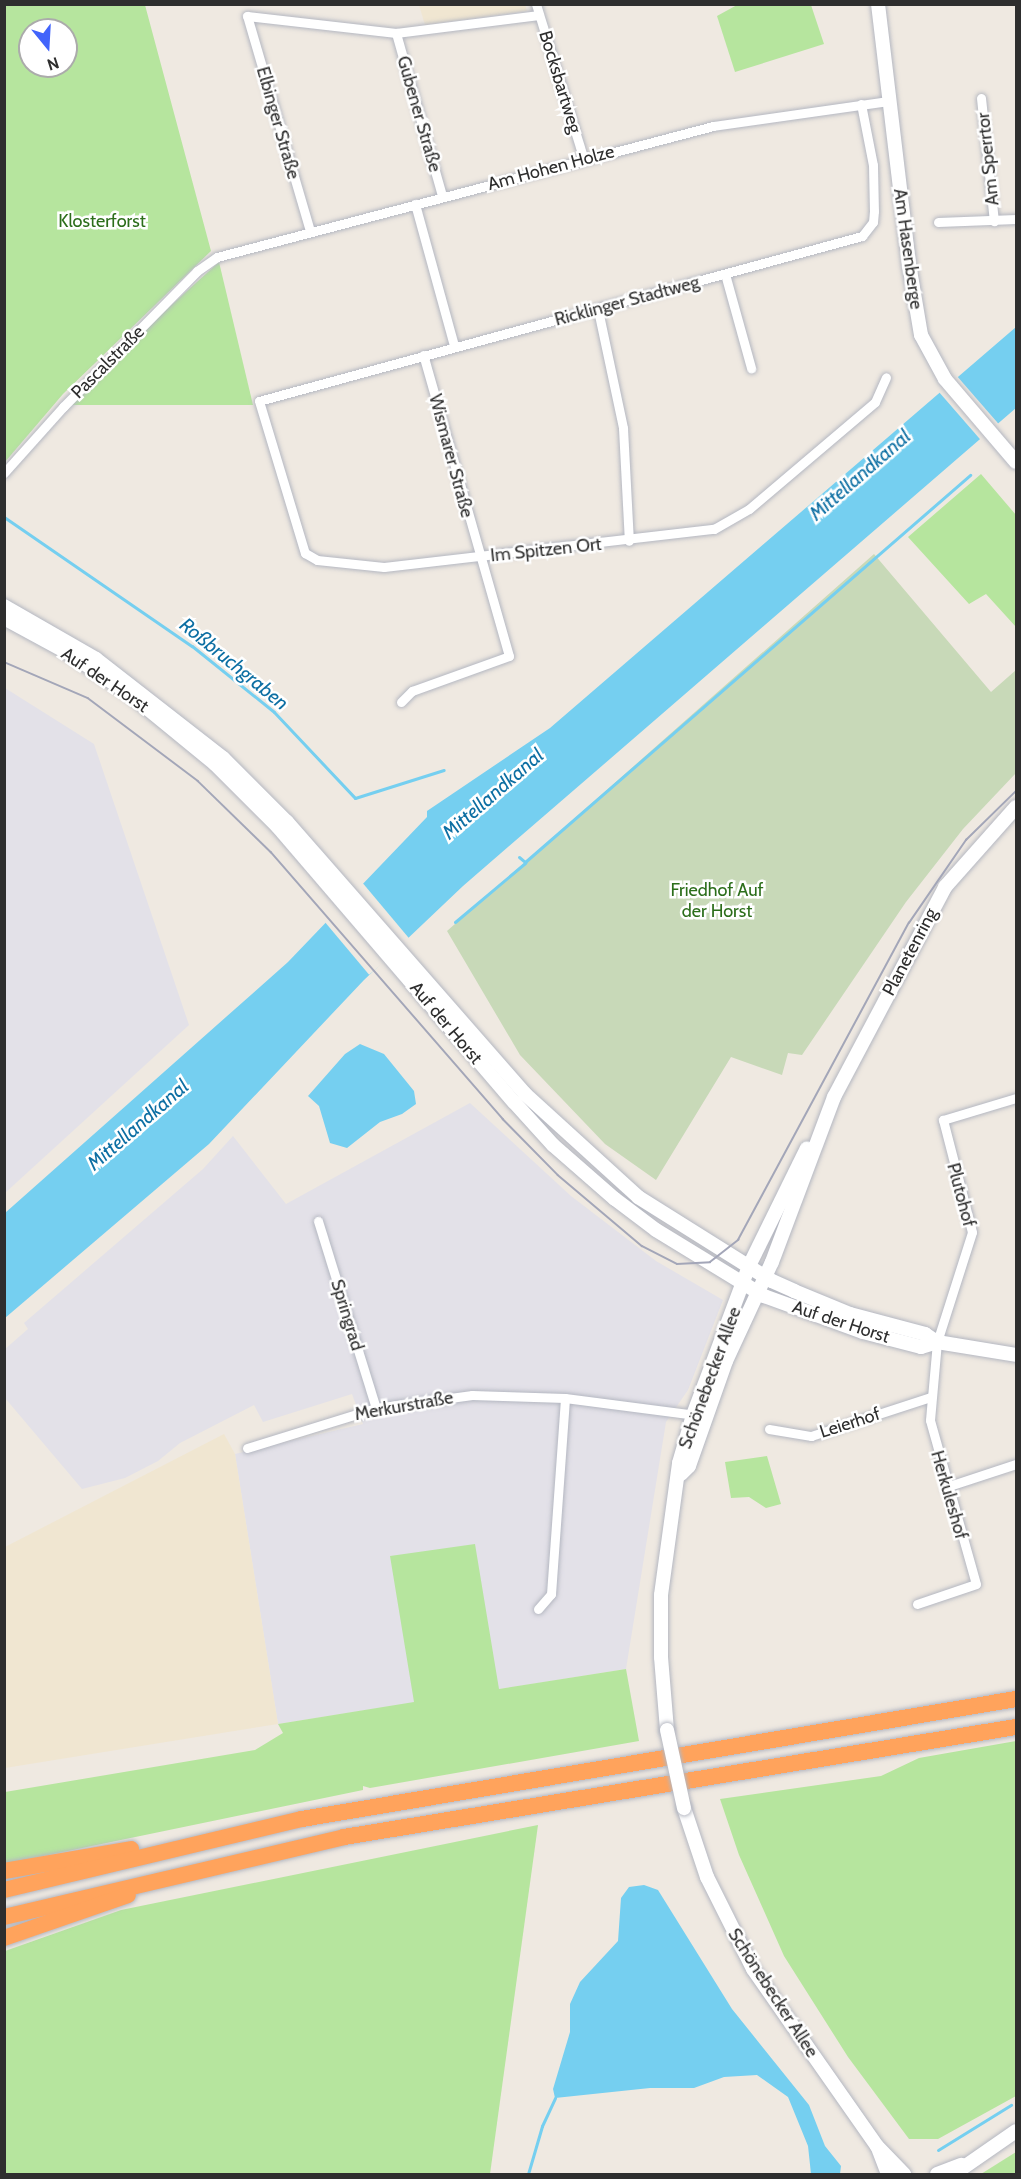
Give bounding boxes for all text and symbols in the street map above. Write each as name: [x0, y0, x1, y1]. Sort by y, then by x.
north arrow: [18, 18, 78, 78]
street label: Bocksbartweg: [534, 28, 586, 136]
text: N: [45, 53, 61, 74]
street label: Gubener Straße: [392, 54, 446, 174]
street label: Elbinger Straße: [252, 64, 304, 182]
street label: Am Sperrtor: [972, 111, 1004, 207]
street label: Am Hohen Holze: [485, 141, 617, 195]
street label: Am Hasenberge: [889, 187, 927, 311]
park label: Klosterforst: [58, 210, 146, 232]
street label: Ricklinger Stadtweg: [552, 271, 702, 331]
street label: Pascalstraße: [67, 321, 149, 403]
street label: Wismarer Straße: [424, 392, 478, 520]
water label: Mittellandkanal: [804, 425, 916, 525]
street label: Im Spitzen Ort: [489, 533, 603, 567]
water label: Roßbruchgraben: [175, 613, 293, 715]
street label: Auf der Horst: [57, 643, 153, 717]
water label: Mittellandkanal: [437, 744, 549, 844]
park label: Friedhof Auf der Horst: [670, 880, 764, 922]
street label: Planetenring: [878, 904, 942, 1000]
street label: Auf der Horst: [405, 977, 487, 1069]
water label: Mittellandkanal: [82, 1075, 194, 1175]
street label: Plutohof: [942, 1161, 980, 1229]
street label: Springrad: [326, 1277, 368, 1353]
street label: Auf der Horst: [790, 1296, 892, 1348]
street label: Schönebecker Allee: [674, 1304, 746, 1452]
street label: Merkurstraße: [353, 1387, 455, 1425]
street label: Leierhof: [817, 1403, 883, 1443]
street label: Herkuleshof: [926, 1448, 972, 1542]
street label: Schönebecker Allee: [723, 1924, 823, 2062]

